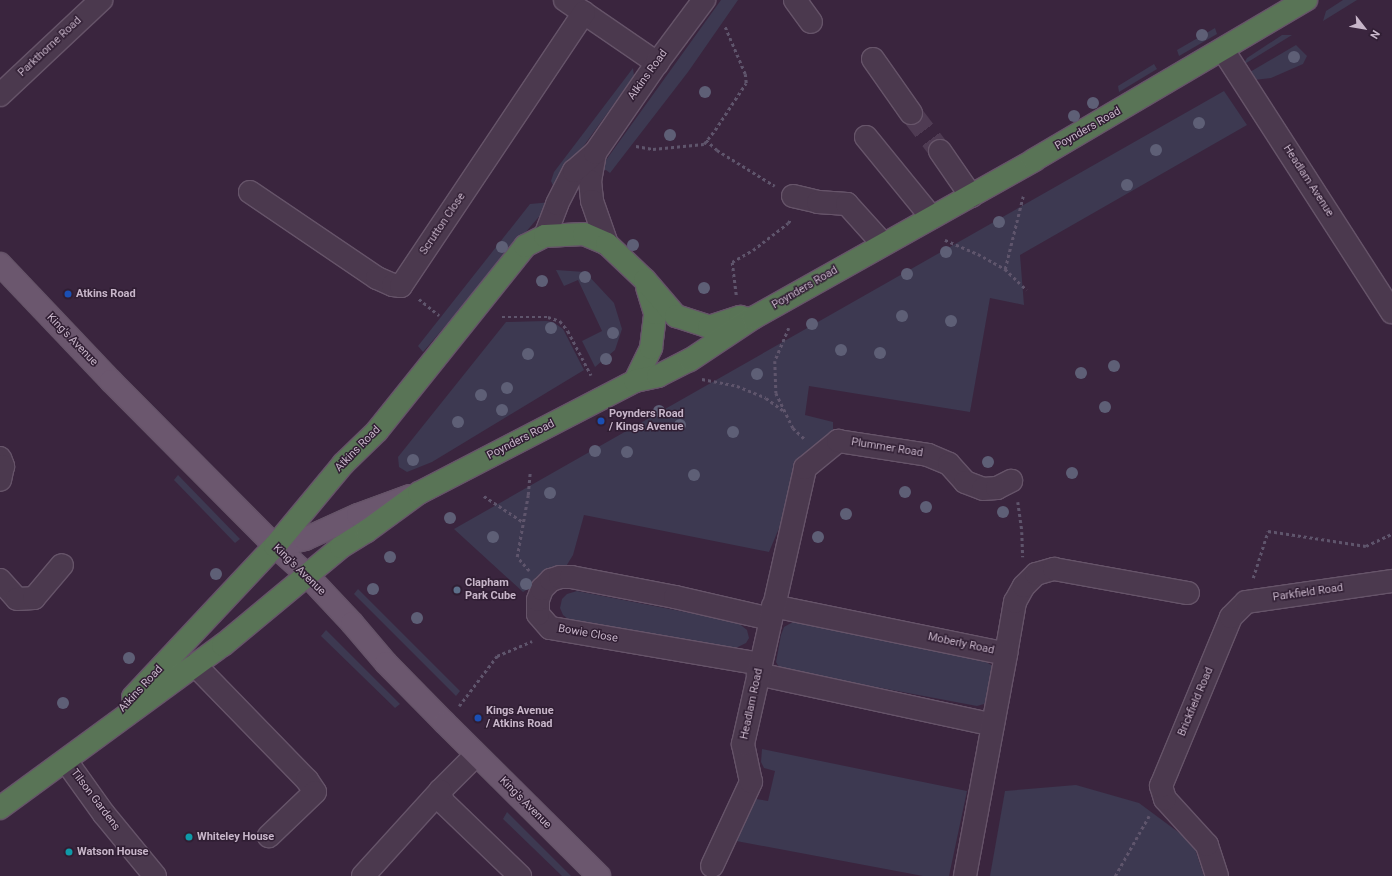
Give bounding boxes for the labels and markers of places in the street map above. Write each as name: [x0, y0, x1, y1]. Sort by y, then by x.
place label: Atkins Road: [76, 287, 136, 301]
marker: Atkins Road: [63, 289, 73, 299]
place label: Poynders Road / Kings Avenue: [609, 408, 684, 434]
marker: Poynders Road / Kings Avenue: [596, 416, 606, 426]
place label: Clapham Park Cube: [465, 577, 516, 603]
marker: Clapham Park Cube: [452, 585, 462, 595]
place label: Kings Avenue / Atkins Road: [486, 705, 554, 731]
marker: Kings Avenue / Atkins Road: [473, 713, 483, 723]
place label: Whiteley House: [197, 830, 274, 844]
marker: Whiteley House: [184, 832, 194, 842]
place label: Watson House: [77, 845, 149, 859]
marker: Watson House: [64, 847, 74, 857]

